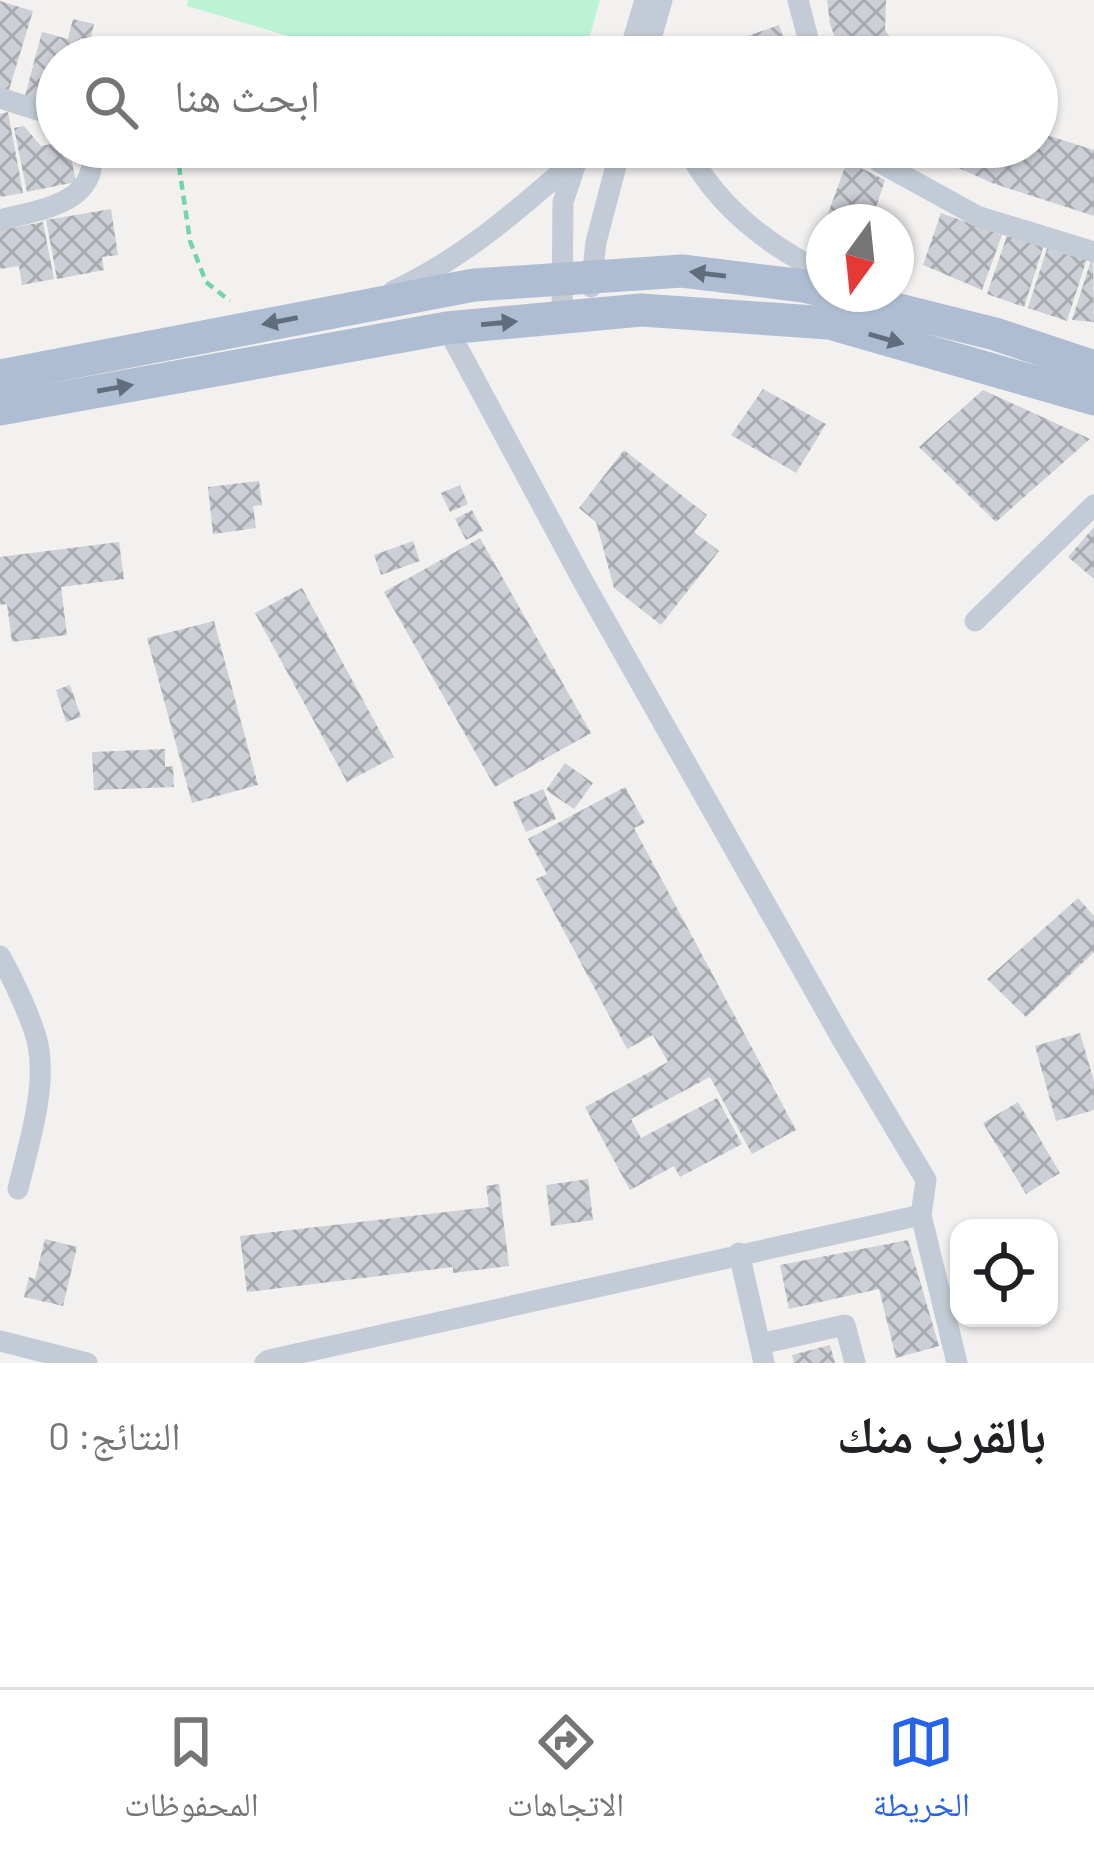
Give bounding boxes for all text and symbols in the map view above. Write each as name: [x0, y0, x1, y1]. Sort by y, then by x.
search box: [36, 36, 1058, 168]
text: ابحث هنا: [174, 67, 320, 121]
icon: search: [78, 69, 144, 135]
north arrow: [806, 204, 914, 312]
one-way arrow: [689, 265, 726, 284]
one-way arrow: [261, 312, 299, 330]
one-way arrow: [481, 313, 519, 332]
one-way arrow: [868, 331, 905, 350]
one-way arrow: [97, 378, 134, 397]
map controls: [950, 1219, 1058, 1327]
button: locate: [950, 1219, 1058, 1327]
text: بالقرب منك: [837, 1402, 1046, 1463]
text: النتائج: 0: [48, 1411, 181, 1458]
tab: المحفوظات: [124, 1709, 259, 1837]
tab: الاتجاهات: [507, 1709, 624, 1837]
tab: الخريطة: [873, 1709, 970, 1837]

